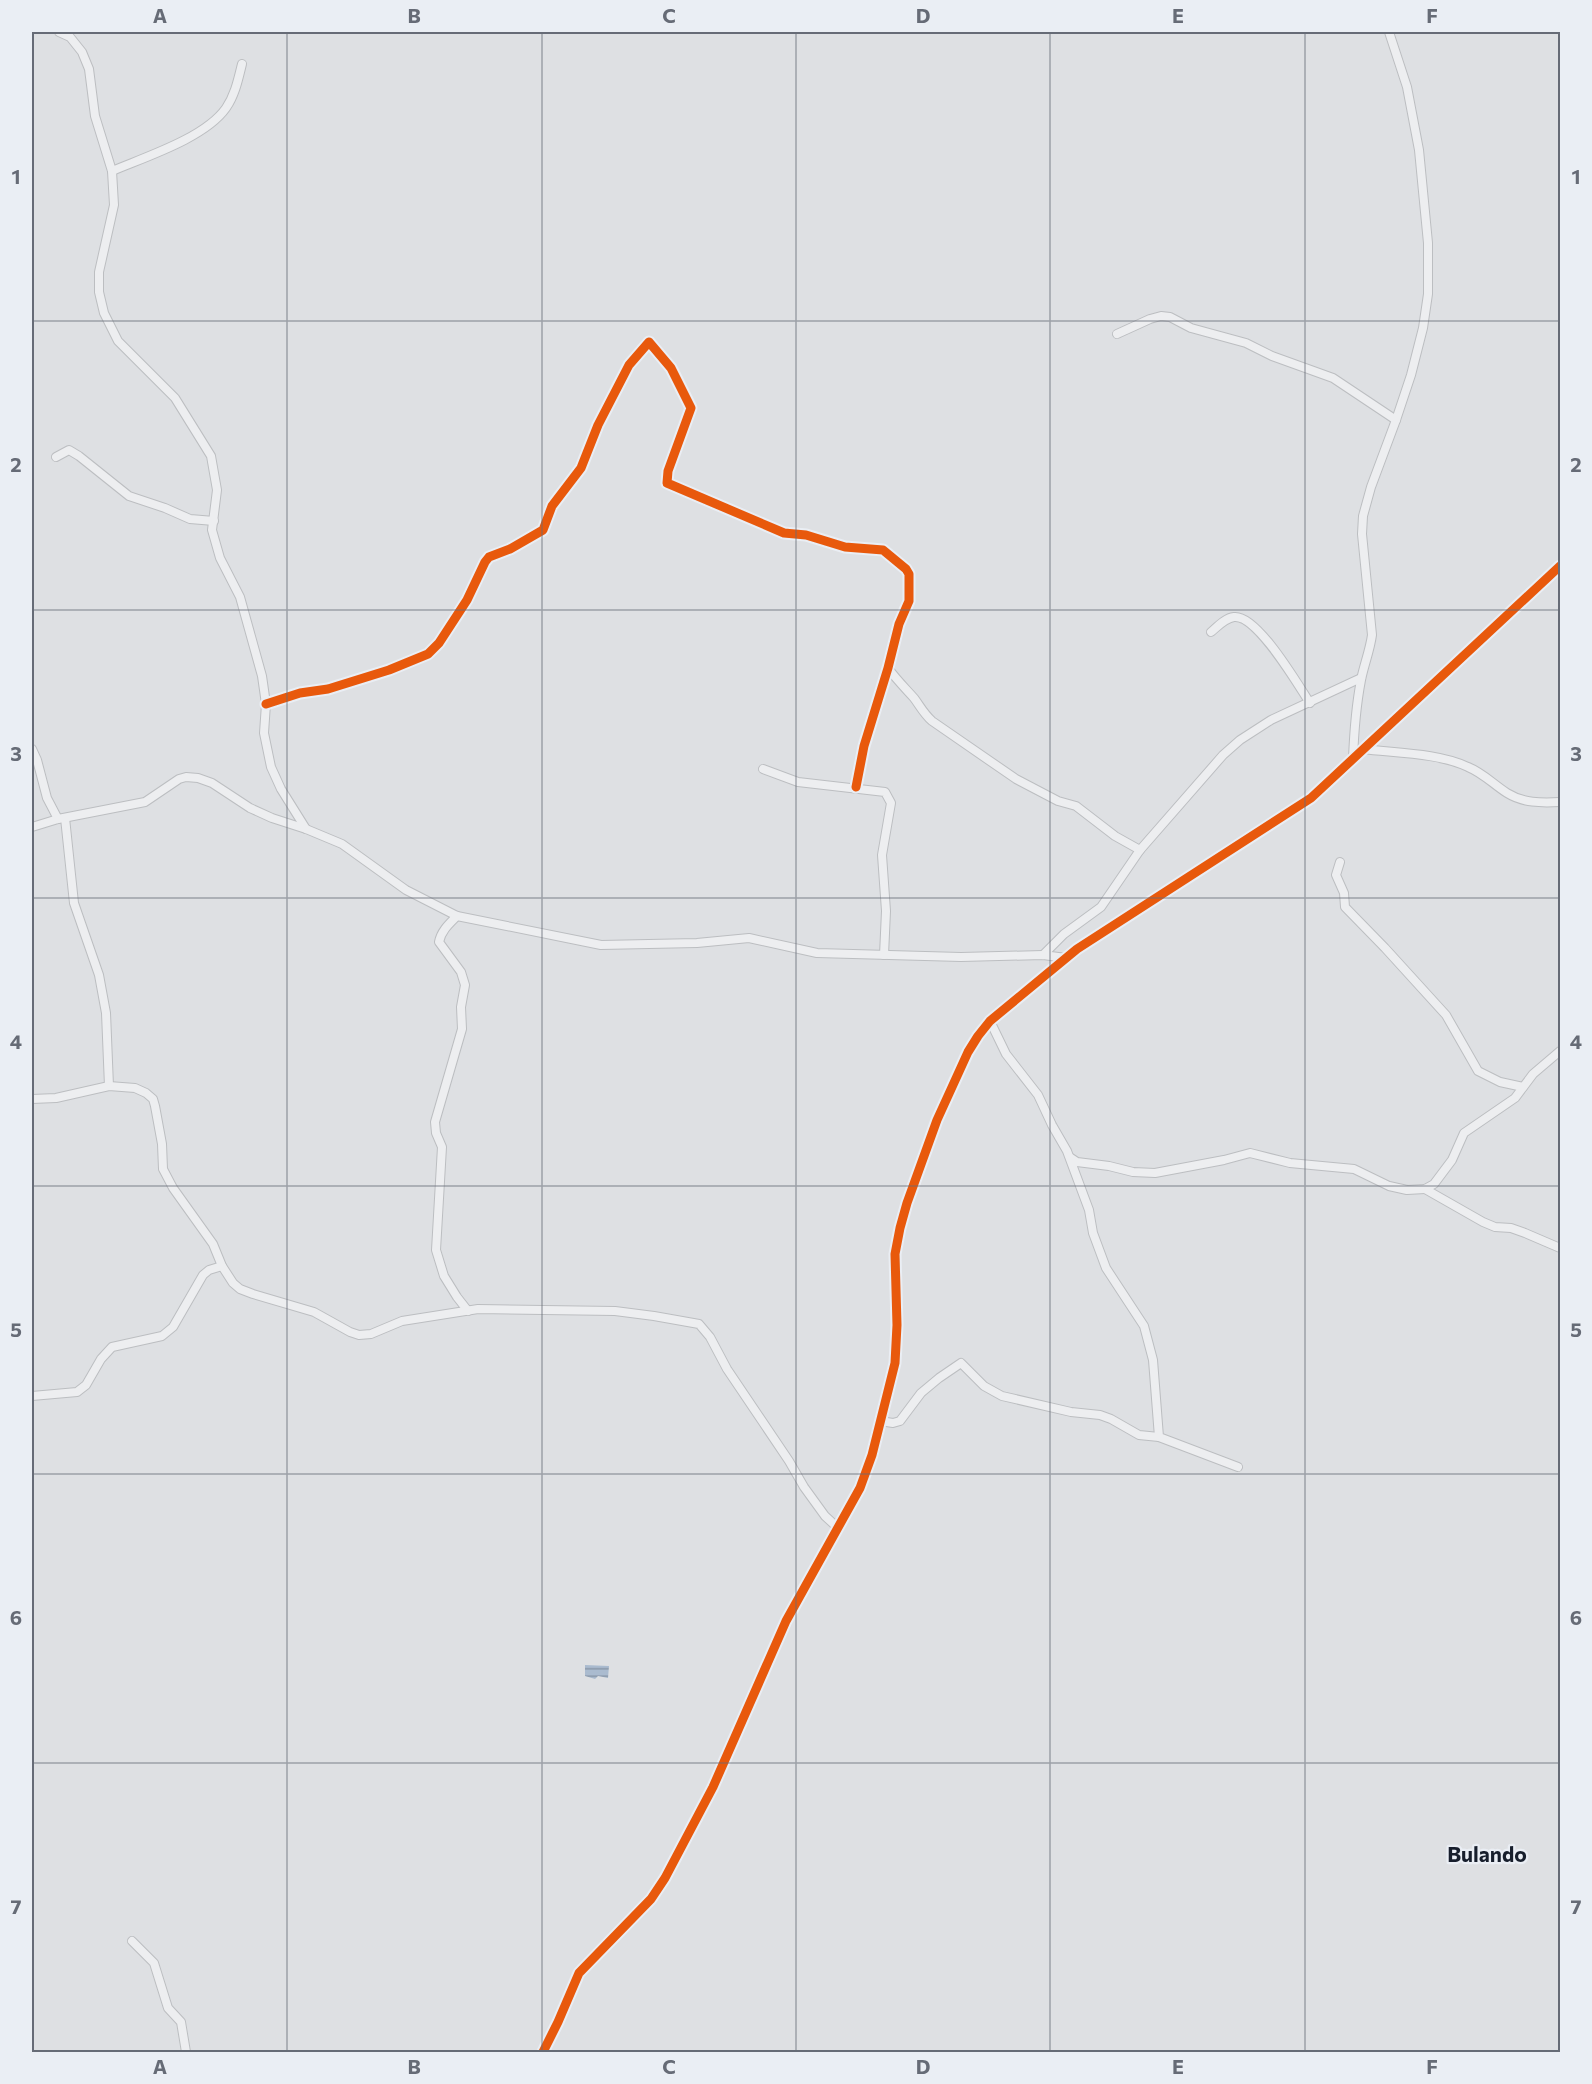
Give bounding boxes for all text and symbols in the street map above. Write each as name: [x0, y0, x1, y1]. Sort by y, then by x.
text: A: [153, 3, 167, 27]
text: B: [407, 3, 421, 27]
text: C: [662, 3, 676, 27]
text: D: [916, 3, 930, 27]
text: E: [1172, 3, 1184, 27]
text: F: [1426, 3, 1438, 27]
text: 1: [11, 164, 21, 188]
text: 1: [1571, 164, 1581, 188]
text: 2: [10, 452, 22, 476]
text: 2: [1570, 452, 1582, 476]
text: 3: [10, 741, 22, 765]
text: 3: [1570, 741, 1582, 765]
text: 4: [10, 1029, 22, 1053]
text: 4: [1570, 1029, 1582, 1053]
text: 5: [10, 1317, 22, 1341]
text: 5: [1570, 1317, 1582, 1341]
text: 6: [10, 1605, 22, 1629]
text: 6: [1570, 1605, 1582, 1629]
district label: Bulando: [1447, 1841, 1527, 1866]
text: 7: [11, 1894, 22, 1918]
text: 7: [1571, 1894, 1582, 1918]
text: A: [153, 2054, 167, 2078]
text: B: [407, 2054, 421, 2078]
text: C: [662, 2054, 676, 2078]
text: D: [916, 2054, 930, 2078]
text: E: [1172, 2054, 1184, 2078]
text: F: [1426, 2054, 1438, 2078]

